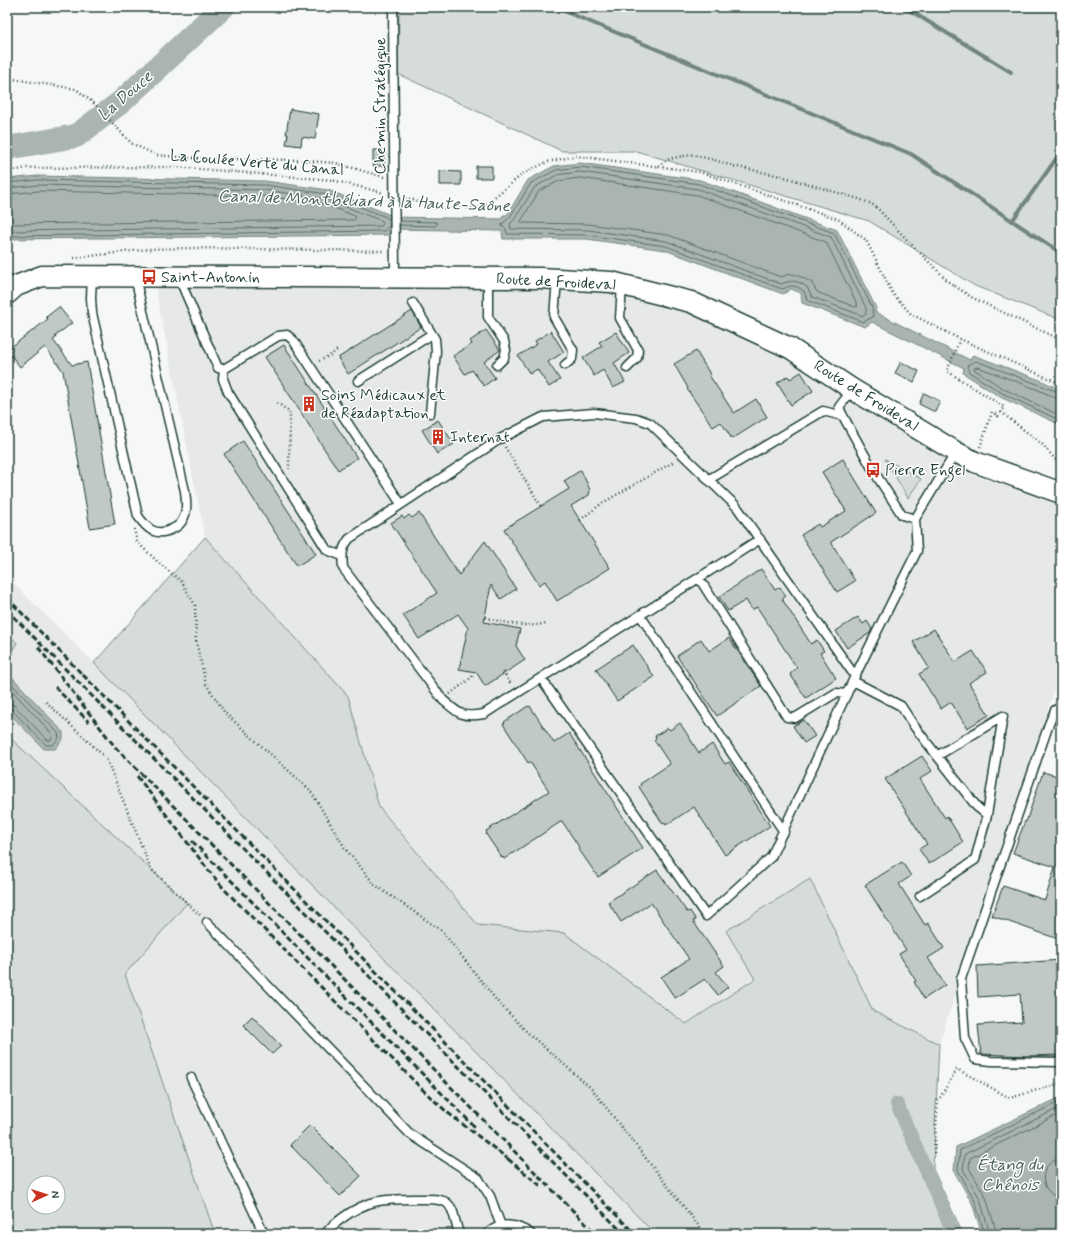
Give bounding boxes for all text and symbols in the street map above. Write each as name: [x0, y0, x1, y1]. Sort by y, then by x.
street label: Chemin Stratégique: [370, 37, 391, 174]
water label: La Douce: [93, 66, 158, 126]
street label: La Coulée Verte du Canal: [169, 145, 345, 181]
water label: Canal de Montbéliard à la Haute-Saône: [218, 185, 511, 217]
place label: Saint-Antonin: [161, 267, 260, 288]
bus stop icon: Saint-Antonin: [140, 268, 158, 286]
street label: Route de Froideval: [496, 268, 616, 296]
street label: Route de Froideval: [810, 355, 922, 437]
place label: Soins Médicaux et de Réadaptation: [321, 385, 446, 424]
building icon: Soins Médicaux et de Réadaptation: [300, 395, 318, 413]
place label: Internat: [450, 427, 510, 448]
building icon: Internat: [429, 428, 447, 446]
place label: Pierre Engel: [885, 460, 965, 482]
bus stop icon: Pierre Engel: [864, 461, 882, 479]
water label: Étang du Chênois: [977, 1154, 1045, 1196]
north arrow: [26, 1175, 66, 1215]
text: N: [48, 1191, 62, 1199]

